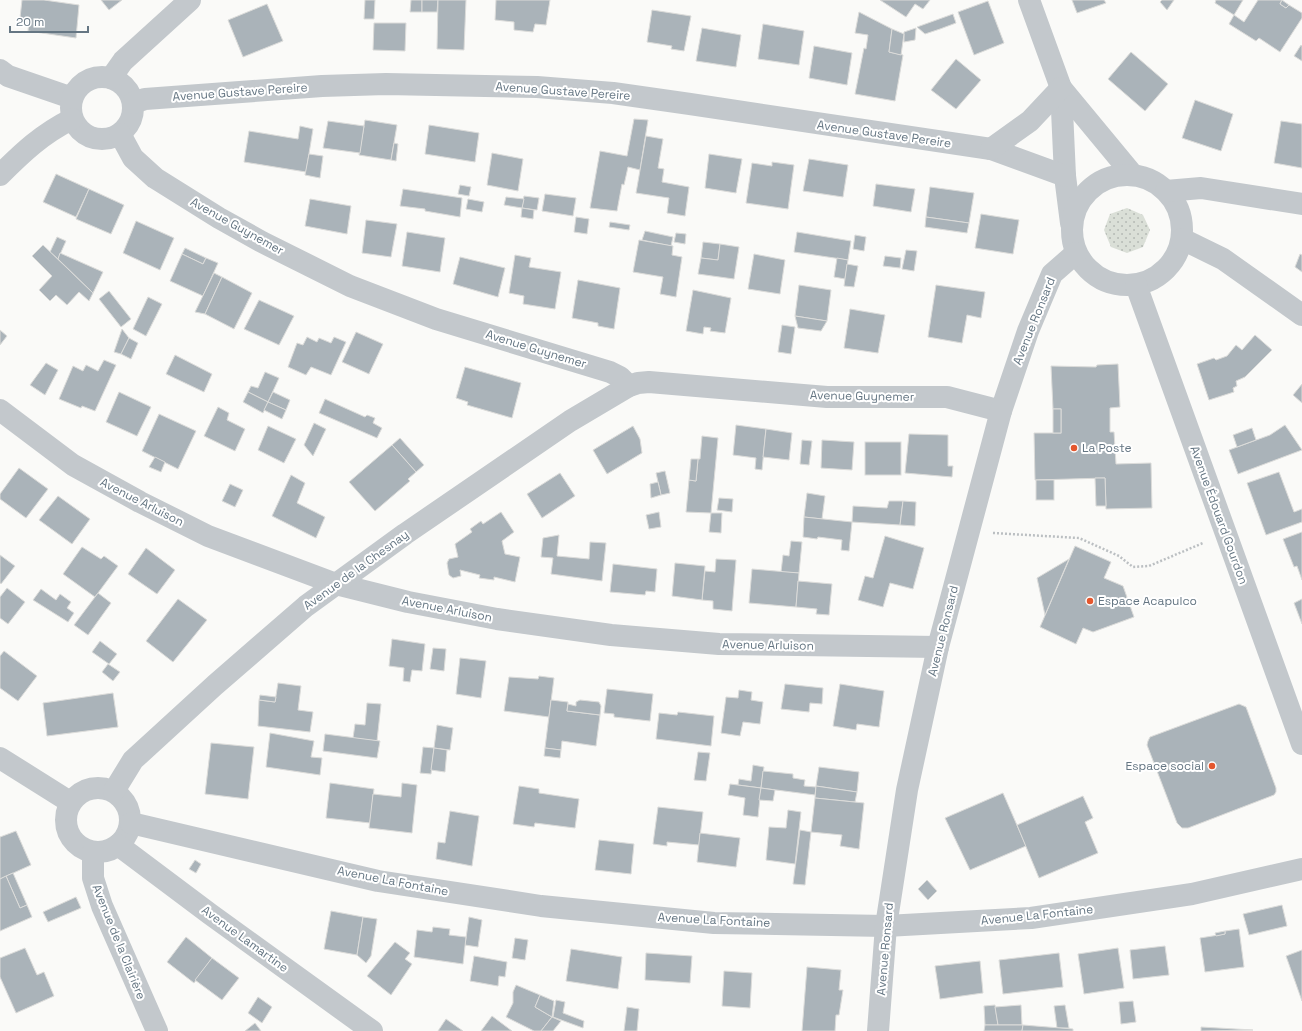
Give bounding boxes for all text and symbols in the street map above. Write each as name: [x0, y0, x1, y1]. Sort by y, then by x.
scale bar: [10, 8, 88, 34]
text: 20 m: [16, 14, 44, 30]
street label: Avenue Gustave Pereire: [495, 78, 631, 104]
street label: Avenue Gustave Pereire: [172, 79, 308, 105]
street label: Avenue Gustave Pereire: [816, 117, 952, 151]
street label: Avenue Guynemer: [187, 194, 287, 259]
street label: Avenue Ronsard: [1009, 275, 1059, 367]
street label: Avenue Guynemer: [484, 326, 589, 372]
street label: Avenue Guynemer: [810, 387, 915, 405]
place label: La Poste: [1082, 440, 1132, 456]
marker: La Poste: [1069, 443, 1079, 453]
street label: Avenue Édouard Gourdon: [1186, 444, 1252, 586]
street label: Avenue Arluison: [98, 474, 186, 530]
street label: Avenue de la Chesnay: [300, 526, 412, 614]
street label: Avenue Ronsard: [924, 584, 962, 678]
street label: Avenue Arluison: [400, 592, 494, 626]
place label: Espace Acapulco: [1098, 593, 1197, 609]
marker: Espace Acapulco: [1085, 596, 1095, 606]
street label: Avenue Arluison: [722, 636, 814, 654]
place label: Espace social: [1125, 758, 1204, 774]
marker: Espace social: [1207, 761, 1217, 771]
street label: Avenue La Fontaine: [336, 862, 450, 900]
street label: Avenue de la Clairière: [89, 882, 149, 1002]
street label: Avenue La Fontaine: [980, 901, 1094, 929]
street label: Avenue Lamartine: [198, 902, 292, 976]
street label: Avenue Ronsard: [873, 902, 897, 996]
street label: Avenue La Fontaine: [657, 909, 771, 931]

